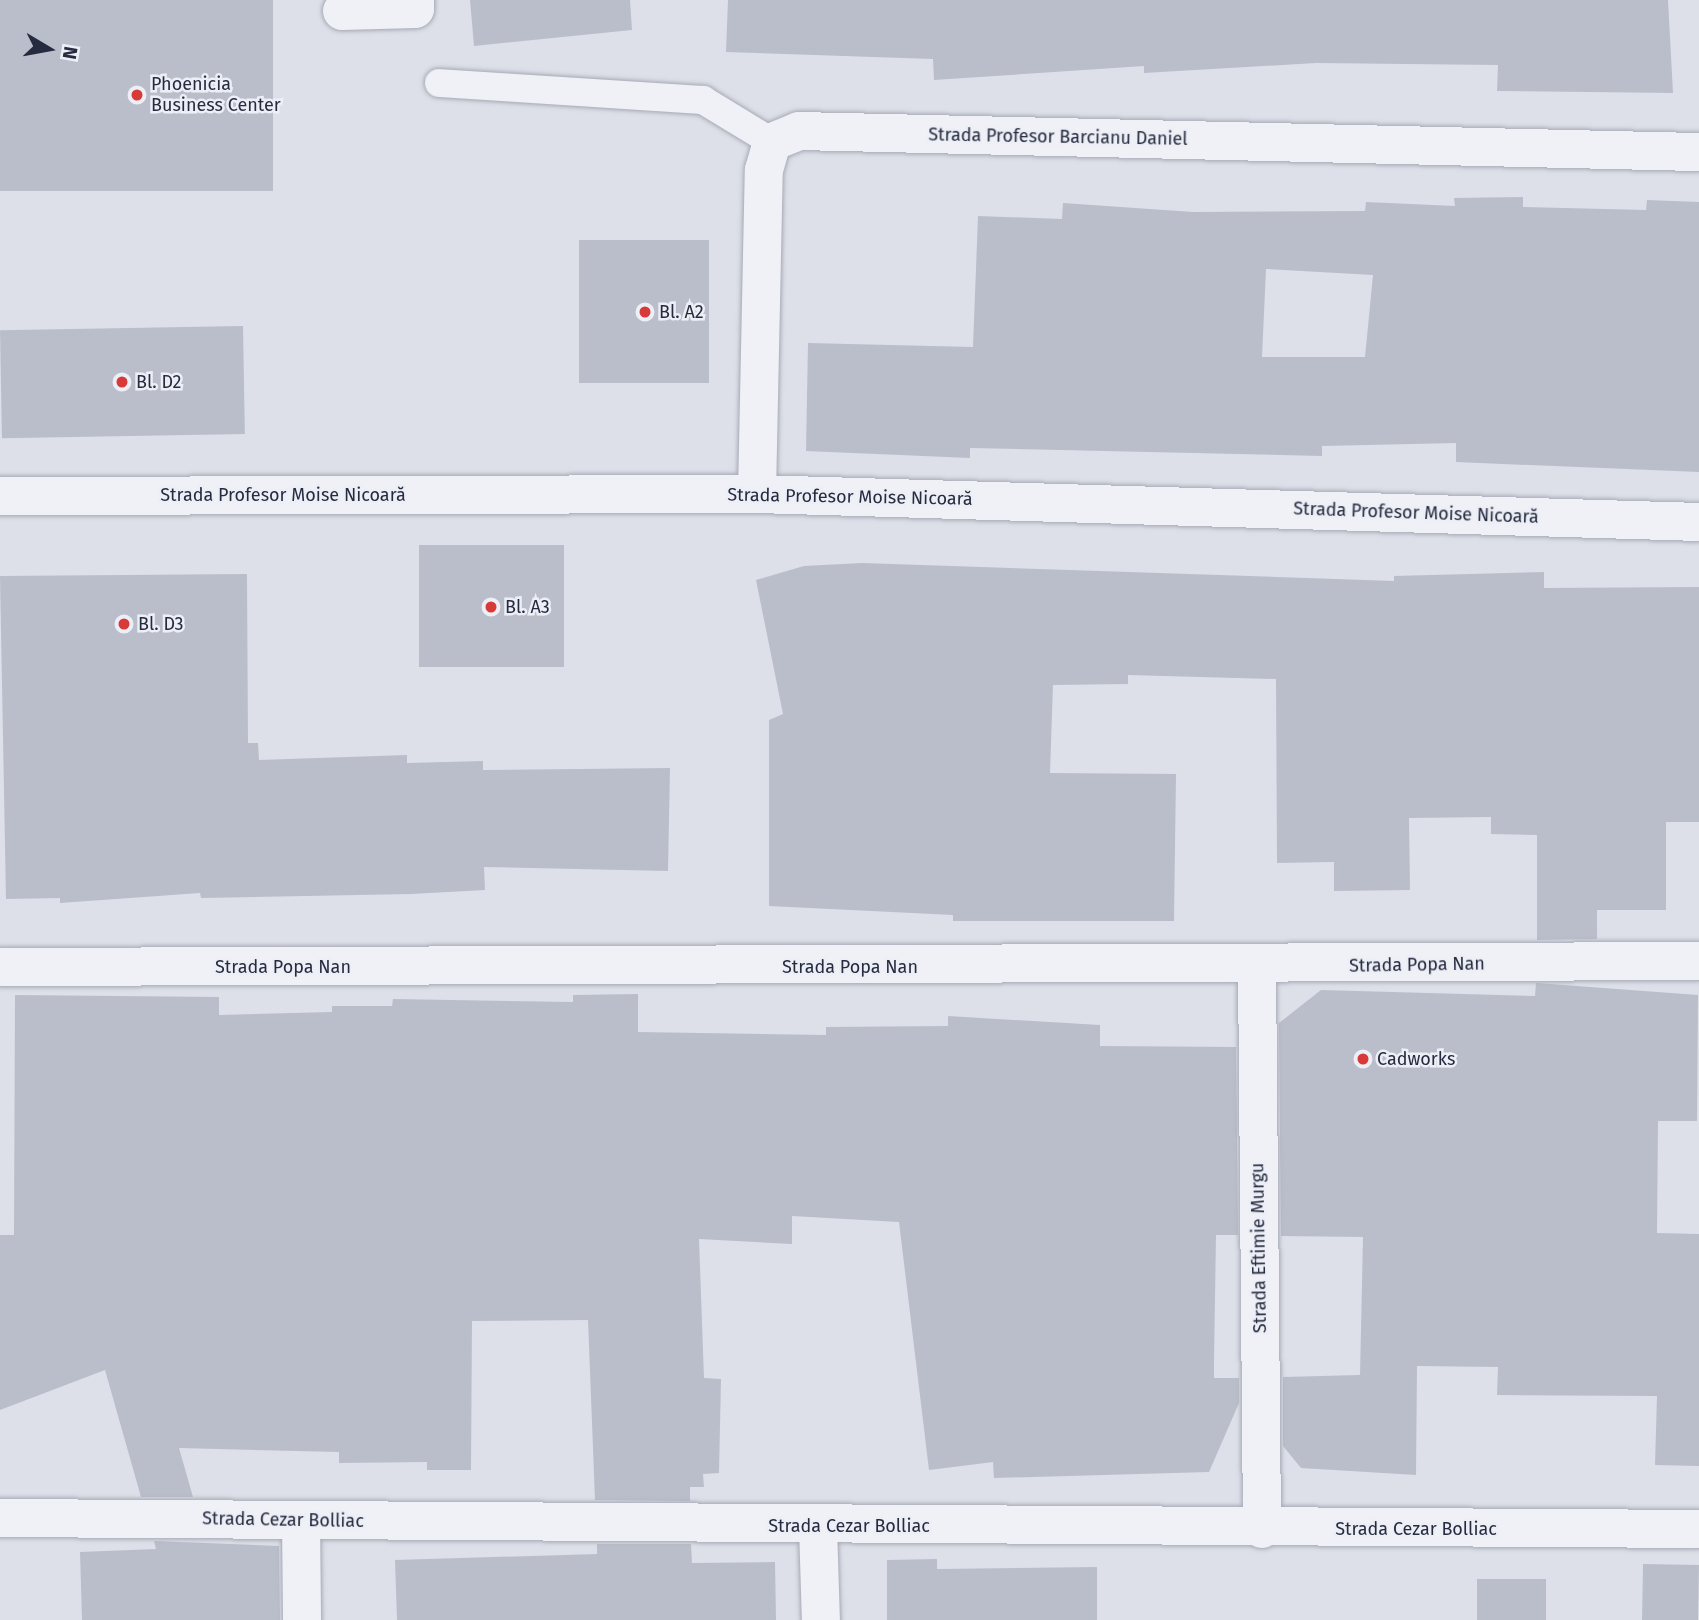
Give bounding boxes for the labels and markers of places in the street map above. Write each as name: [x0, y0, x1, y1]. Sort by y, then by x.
place label: Phoenicia Business Center: [151, 74, 281, 116]
marker: Phoenicia Business Center: [129, 87, 145, 103]
place label: Bl. A2: [659, 301, 704, 323]
marker: Bl. A2: [637, 304, 653, 320]
place label: Bl. D2: [136, 371, 181, 393]
marker: Bl. D2: [114, 374, 130, 390]
place label: Bl. A3: [505, 596, 550, 618]
marker: Bl. A3: [483, 599, 499, 615]
place label: Bl. D3: [138, 613, 184, 635]
marker: Bl. D3: [116, 616, 132, 632]
place label: Cadworks: [1377, 1048, 1455, 1070]
marker: Cadworks: [1355, 1051, 1371, 1067]

